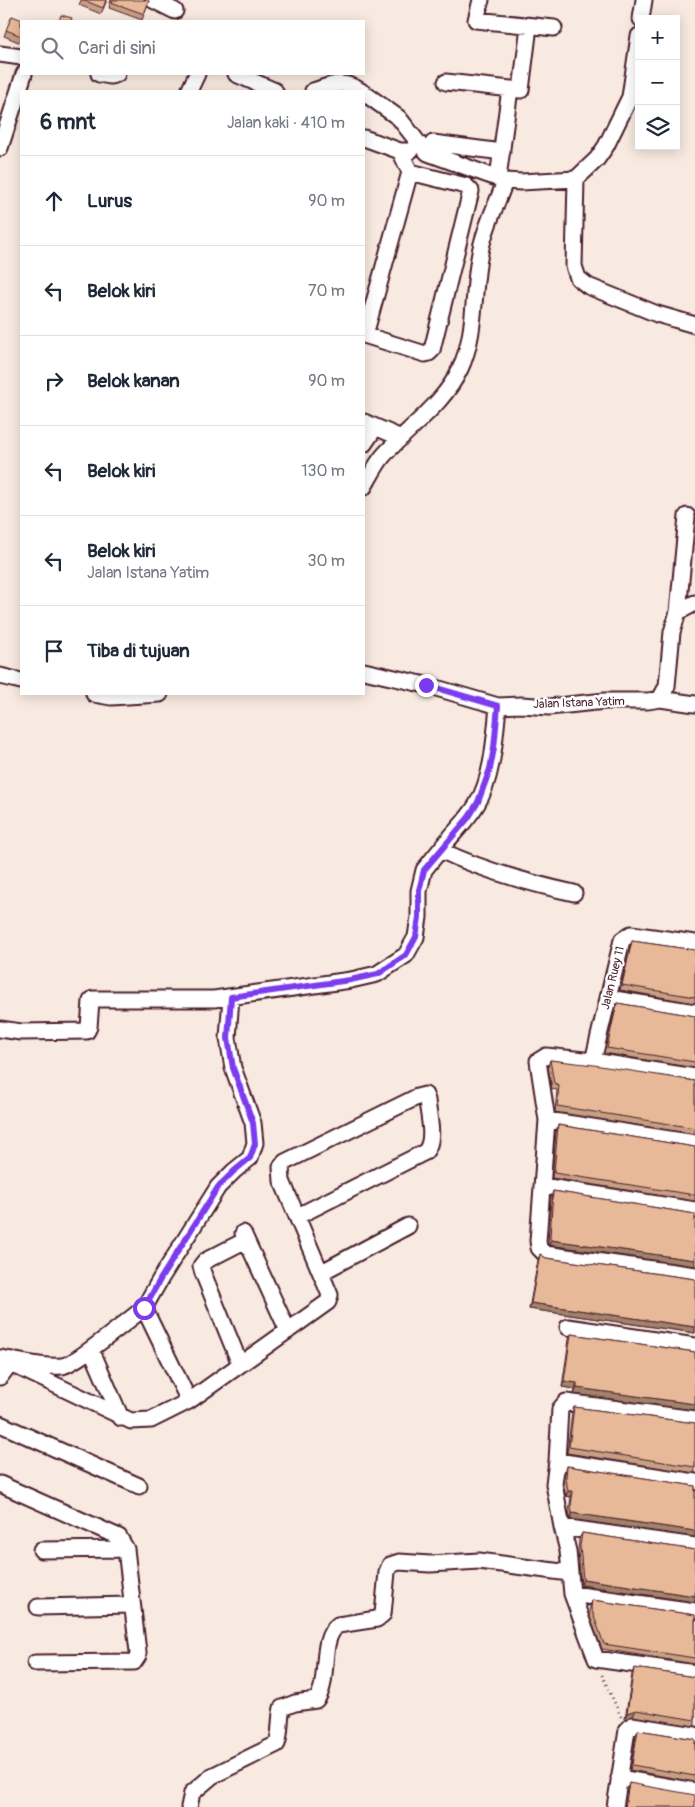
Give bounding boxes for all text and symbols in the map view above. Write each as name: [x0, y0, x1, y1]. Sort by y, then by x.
map controls: [635, 15, 680, 150]
button: +: [635, 15, 680, 60]
search box: [20, 20, 365, 75]
icon: search: [38, 34, 66, 62]
text: Cari di sini: [78, 36, 155, 60]
button: −: [635, 60, 680, 105]
button: layers: [635, 105, 680, 150]
text: 6 mnt: [40, 109, 96, 136]
text: Jalan kaki · 410 m: [227, 113, 345, 133]
icon: ahead: [40, 187, 68, 215]
text: Lurus: [87, 189, 132, 213]
text: 90 m: [308, 191, 345, 211]
icon: left: [40, 277, 68, 305]
text: Belok kiri: [87, 279, 155, 303]
text: 70 m: [308, 281, 345, 301]
icon: right: [40, 367, 68, 395]
text: Belok kanan: [87, 369, 180, 393]
text: 90 m: [308, 371, 345, 391]
icon: left: [40, 457, 68, 485]
text: Belok kiri: [87, 459, 155, 483]
text: 130 m: [301, 461, 345, 481]
text: Belok kiri: [87, 539, 155, 563]
icon: left: [40, 547, 68, 575]
text: 30 m: [307, 551, 345, 571]
text: Jalan Istana Yatim: [87, 563, 209, 583]
icon: arrive: [40, 637, 68, 665]
text: Tiba di tujuan: [87, 639, 190, 663]
route end: [415, 674, 438, 697]
street label: Jalan Istana Yatim: [533, 694, 625, 712]
street label: Jalan Ruey 11: [598, 945, 628, 1011]
route start: [133, 1297, 156, 1320]

